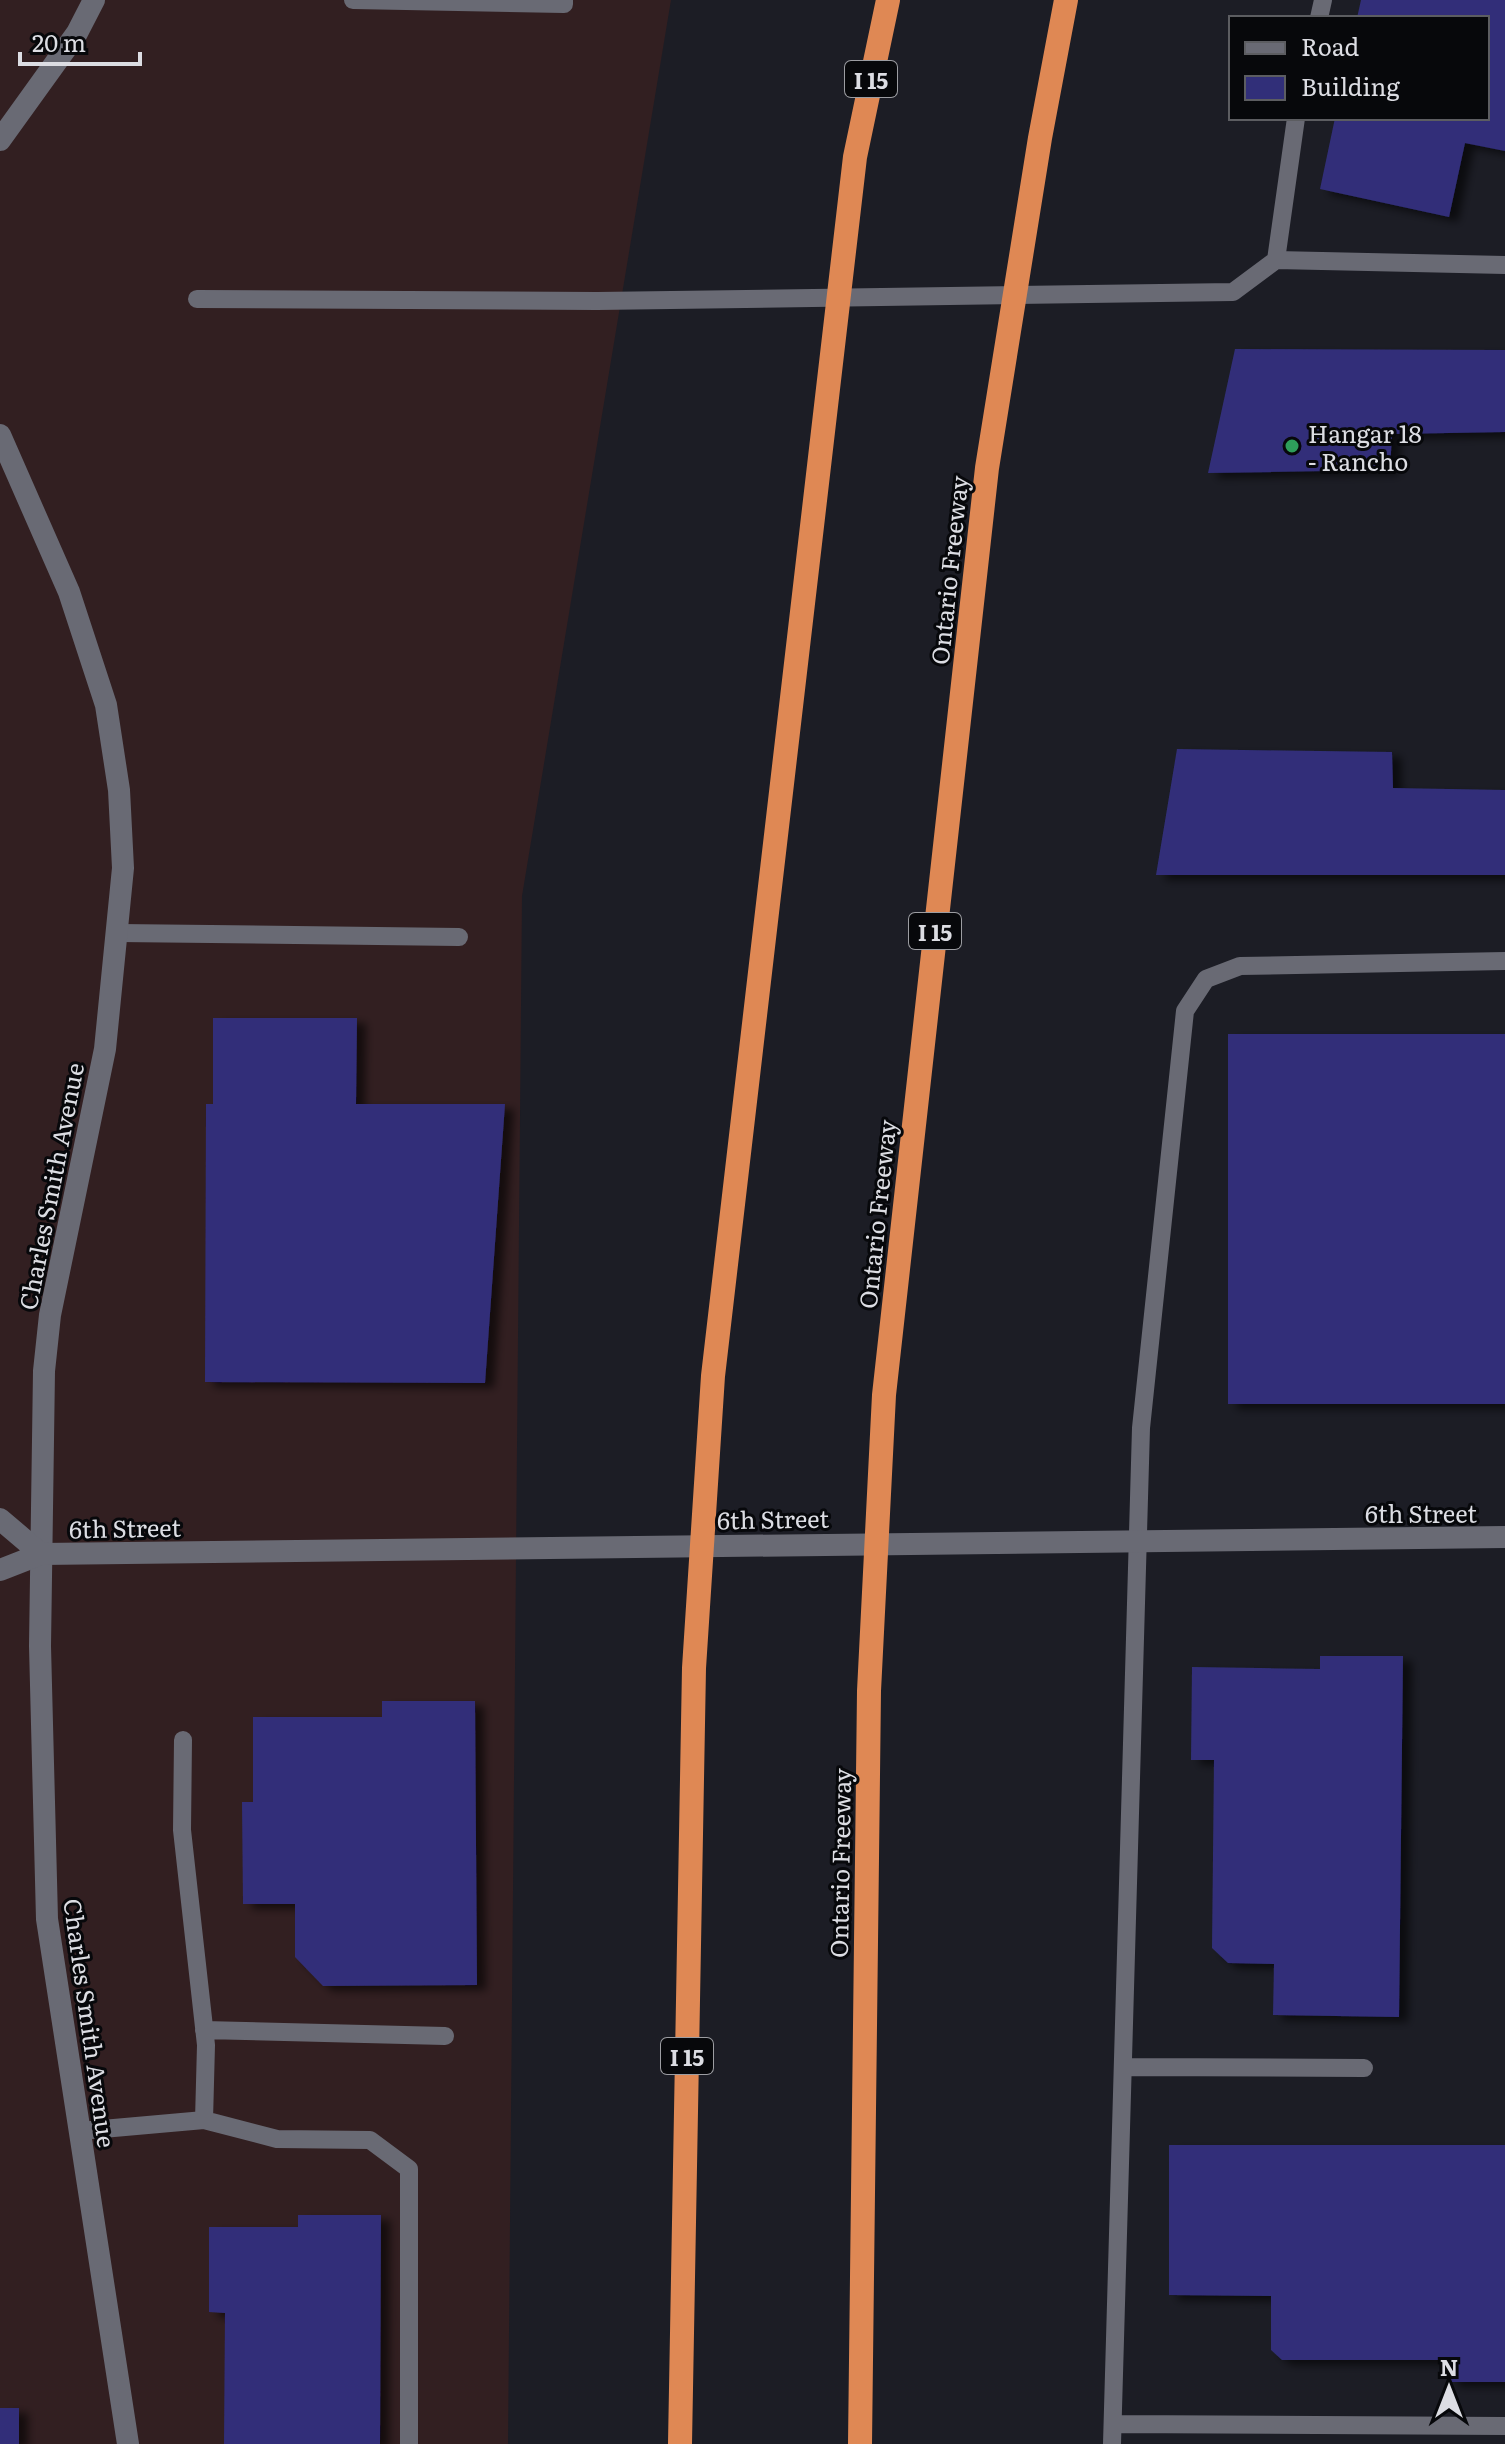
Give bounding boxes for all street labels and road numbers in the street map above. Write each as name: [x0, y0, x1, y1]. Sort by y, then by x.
road number: I 15: [845, 61, 897, 97]
street label: Ontario Freeway: [921, 474, 975, 666]
road number: I 15: [909, 913, 961, 949]
street label: Charles Smith Avenue: [9, 1059, 91, 1313]
street label: Ontario Freeway: [849, 1118, 903, 1310]
street label: 6th Street: [1365, 1495, 1477, 1530]
street label: 6th Street: [717, 1500, 830, 1536]
street label: 6th Street: [69, 1509, 182, 1545]
street label: Ontario Freeway: [820, 1768, 858, 1958]
street label: Charles Smith Avenue: [56, 1896, 126, 2150]
road number: I 15: [661, 2038, 713, 2074]

